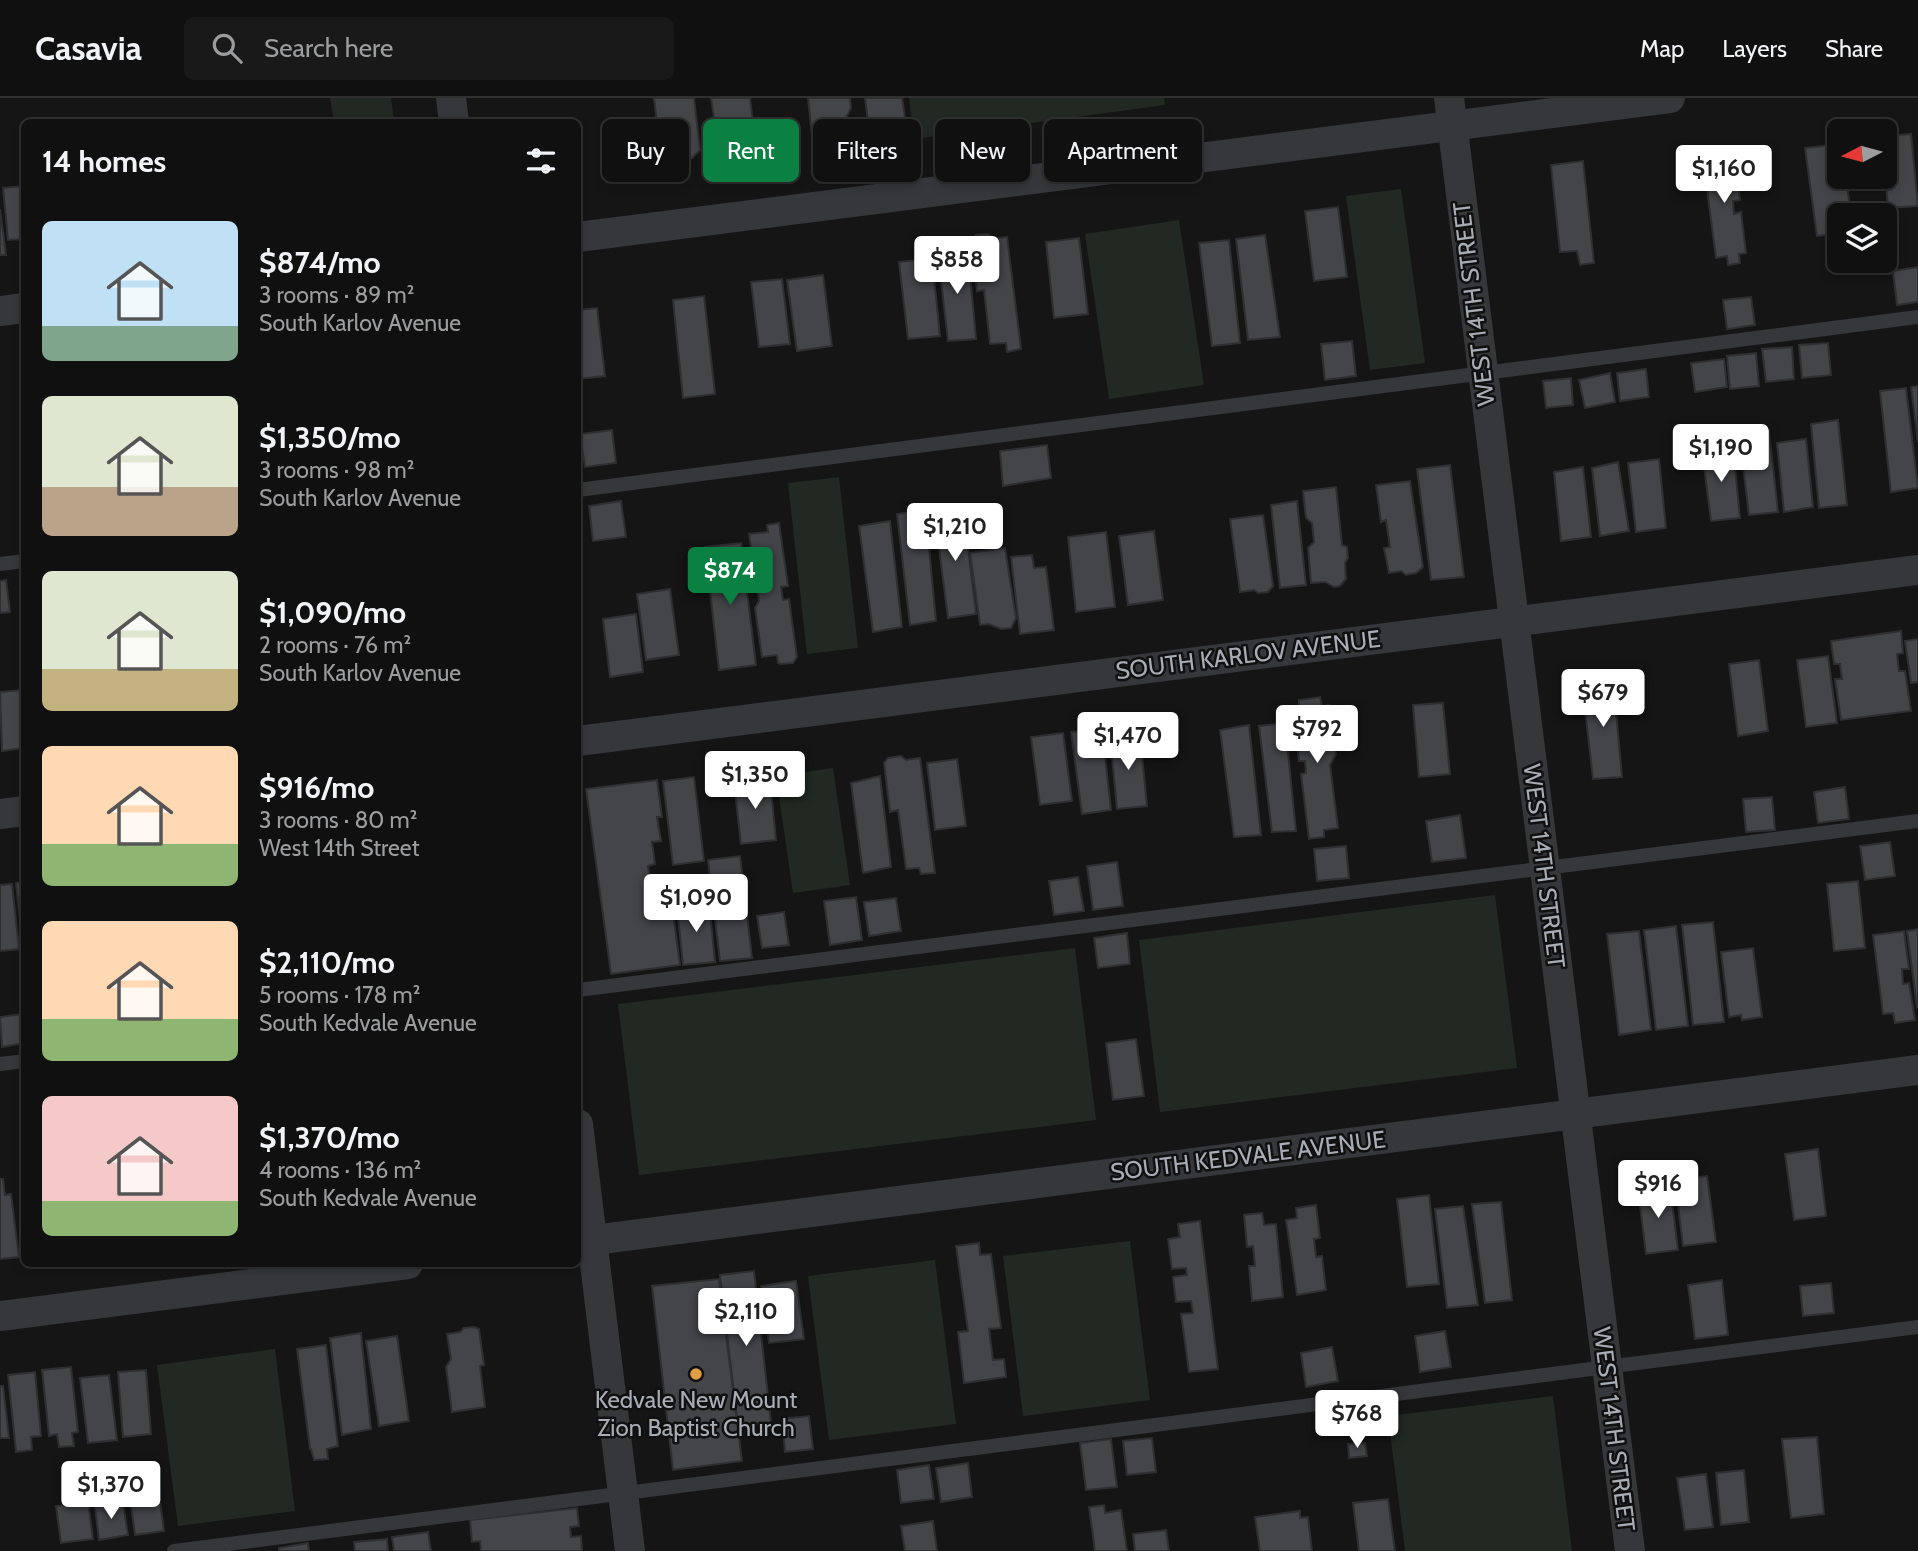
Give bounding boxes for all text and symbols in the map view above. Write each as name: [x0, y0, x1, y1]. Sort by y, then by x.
search box: [184, 17, 674, 80]
text: Casavia: [35, 28, 142, 68]
icon: search: [208, 29, 246, 67]
text: Search here: [264, 32, 393, 64]
text: Map: [1640, 34, 1684, 63]
text: Layers: [1722, 34, 1787, 63]
text: Share: [1825, 34, 1883, 63]
chip: Buy: [602, 119, 689, 182]
chip: Rent: [703, 119, 799, 182]
chip: Filters: [813, 119, 921, 182]
chip: New: [935, 119, 1030, 182]
chip: Apartment: [1044, 119, 1202, 182]
north arrow: [1827, 119, 1897, 189]
map controls: [1827, 119, 1897, 273]
icon: filters: [522, 142, 560, 180]
text: 14 homes: [42, 143, 166, 180]
pin: $1,160: [1667, 146, 1781, 205]
text: $1,160: [1692, 154, 1756, 182]
street label: WEST 14TH STREET: [1447, 200, 1500, 408]
button: layers: [1827, 203, 1897, 273]
pin: $858: [916, 236, 998, 296]
text: $874/mo: [259, 244, 381, 281]
text: $858: [930, 245, 984, 273]
icon: home: [98, 249, 182, 333]
text: 3 rooms · 89 m²: [259, 281, 414, 309]
text: South Karlov Avenue: [259, 309, 461, 337]
text: $1,350/mo: [259, 419, 401, 456]
icon: home: [98, 424, 182, 508]
pin: $1,190: [1664, 424, 1778, 484]
text: $1,190: [1689, 433, 1753, 461]
text: 3 rooms · 98 m²: [259, 456, 414, 484]
text: South Karlov Avenue: [259, 484, 461, 512]
pin: $1,210: [898, 504, 1012, 563]
text: $1,210: [923, 512, 987, 540]
pin: $874: [689, 547, 771, 607]
text: $874: [704, 556, 756, 584]
text: $1,090/mo: [259, 594, 406, 631]
icon: home: [98, 599, 182, 683]
street label: SOUTH KARLOV AVENUE: [1114, 624, 1382, 685]
text: 2 rooms · 76 m²: [259, 631, 411, 659]
text: South Karlov Avenue: [259, 659, 461, 687]
pin: $679: [1562, 670, 1644, 729]
text: $679: [1578, 678, 1628, 706]
pin: $792: [1276, 706, 1358, 765]
pin: $1,470: [1071, 712, 1185, 772]
text: $792: [1292, 714, 1342, 742]
text: $1,470: [1093, 721, 1163, 749]
pin: $1,350: [698, 752, 812, 811]
text: $1,350: [721, 760, 789, 788]
street label: WEST 14TH STREET: [1518, 762, 1571, 970]
text: $916/mo: [259, 769, 374, 806]
icon: home: [98, 774, 182, 858]
text: 3 rooms · 80 m²: [259, 806, 417, 834]
text: West 14th Street: [259, 834, 419, 862]
pin: $1,090: [639, 874, 753, 934]
text: $1,090: [660, 883, 732, 911]
text: $2,110/mo: [259, 944, 395, 981]
icon: home: [98, 949, 182, 1033]
text: 5 rooms · 178 m²: [259, 981, 420, 1009]
text: South Kedvale Avenue: [259, 1009, 477, 1037]
text: $1,370/mo: [259, 1119, 400, 1156]
icon: home: [98, 1124, 182, 1208]
street label: SOUTH KEDVALE AVENUE: [1109, 1124, 1387, 1187]
text: 4 rooms · 136 m²: [259, 1156, 421, 1184]
pin: $916: [1617, 1160, 1699, 1220]
text: $916: [1634, 1169, 1682, 1197]
text: South Kedvale Avenue: [259, 1184, 477, 1212]
pin: $2,110: [689, 1288, 803, 1348]
text: $2,110: [714, 1297, 778, 1325]
street label: WEST 14TH STREET: [1588, 1325, 1641, 1533]
marker: Kedvale New Mount Zion Baptist Church: [688, 1366, 704, 1382]
place label: Kedvale New Mount Zion Baptist Church: [595, 1385, 797, 1442]
pin: $768: [1316, 1390, 1398, 1450]
text: $768: [1331, 1399, 1383, 1427]
pin: $1,370: [54, 1462, 168, 1521]
text: $1,370: [77, 1470, 145, 1498]

